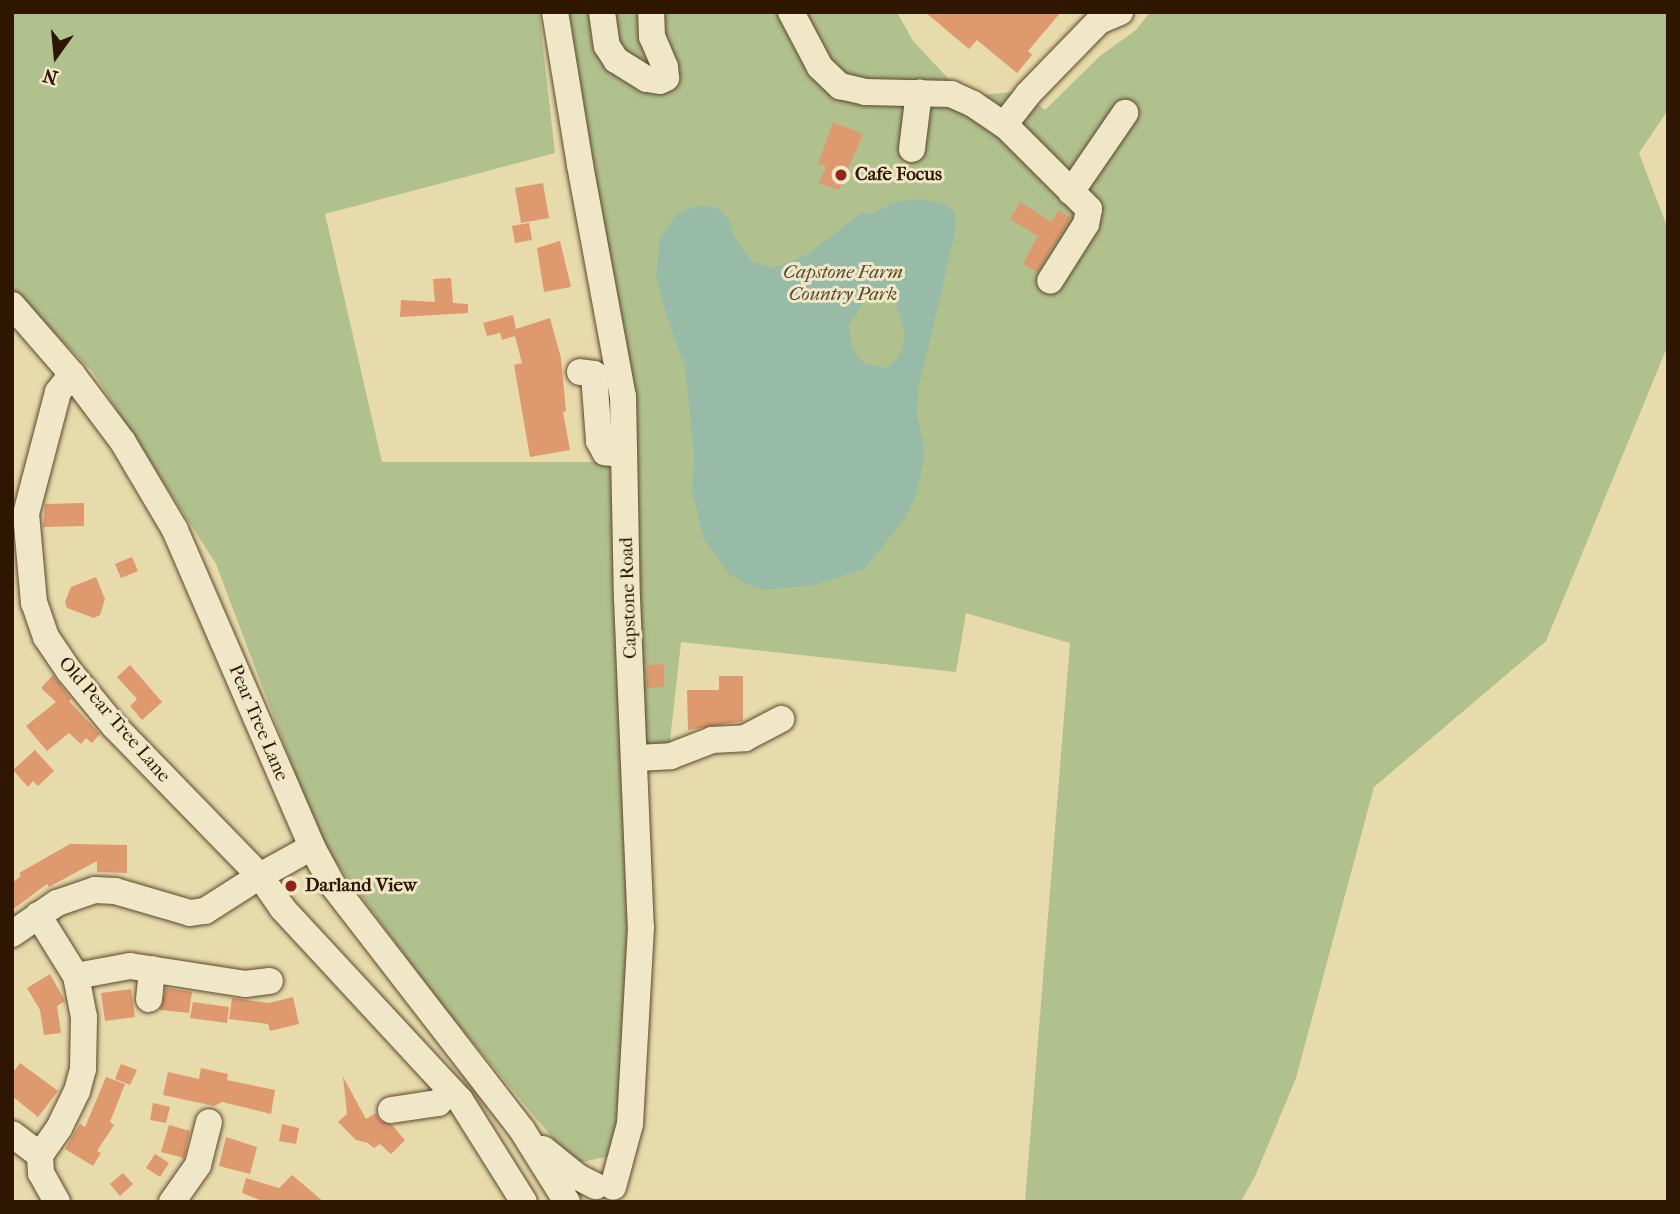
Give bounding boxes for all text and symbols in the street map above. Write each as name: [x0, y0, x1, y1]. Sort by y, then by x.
north arrow: [21, 21, 91, 91]
text: N: [41, 64, 60, 89]
place label: Cafe Focus: [855, 164, 942, 186]
marker: Cafe Focus: [833, 167, 849, 183]
park label: Capstone Farm Country Park: [783, 262, 903, 306]
street label: Capstone Road: [615, 537, 643, 659]
street label: Old Pear Tree Lane: [53, 653, 175, 787]
street label: Pear Tree Lane: [223, 661, 293, 785]
place label: Darland View: [305, 875, 417, 897]
marker: Darland View: [283, 878, 299, 894]

